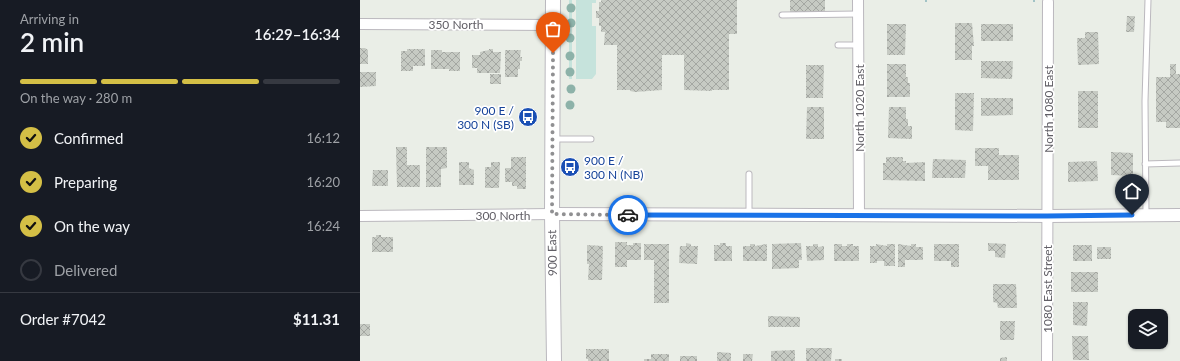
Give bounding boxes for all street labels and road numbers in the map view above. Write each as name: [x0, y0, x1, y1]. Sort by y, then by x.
street label: 350 North: [428, 17, 484, 32]
street label: North 1020 East: [852, 64, 867, 152]
street label: North 1080 East: [1041, 65, 1056, 153]
street label: 300 North: [475, 208, 531, 223]
street label: 900 East: [544, 229, 560, 276]
street label: 1080 East Street: [1040, 244, 1055, 333]

